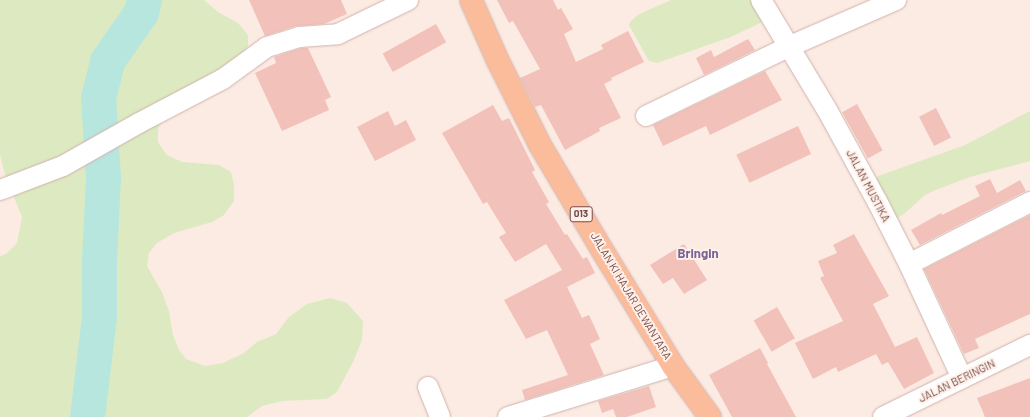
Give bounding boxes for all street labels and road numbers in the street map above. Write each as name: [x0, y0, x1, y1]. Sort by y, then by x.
street label: JALAN MUSTIKA: [843, 148, 893, 224]
road number: 013: [569, 206, 593, 222]
street label: JALAN KI HAJAR DEWANTARA: [588, 230, 674, 362]
street label: JALAN BERINGIN: [917, 357, 997, 405]

